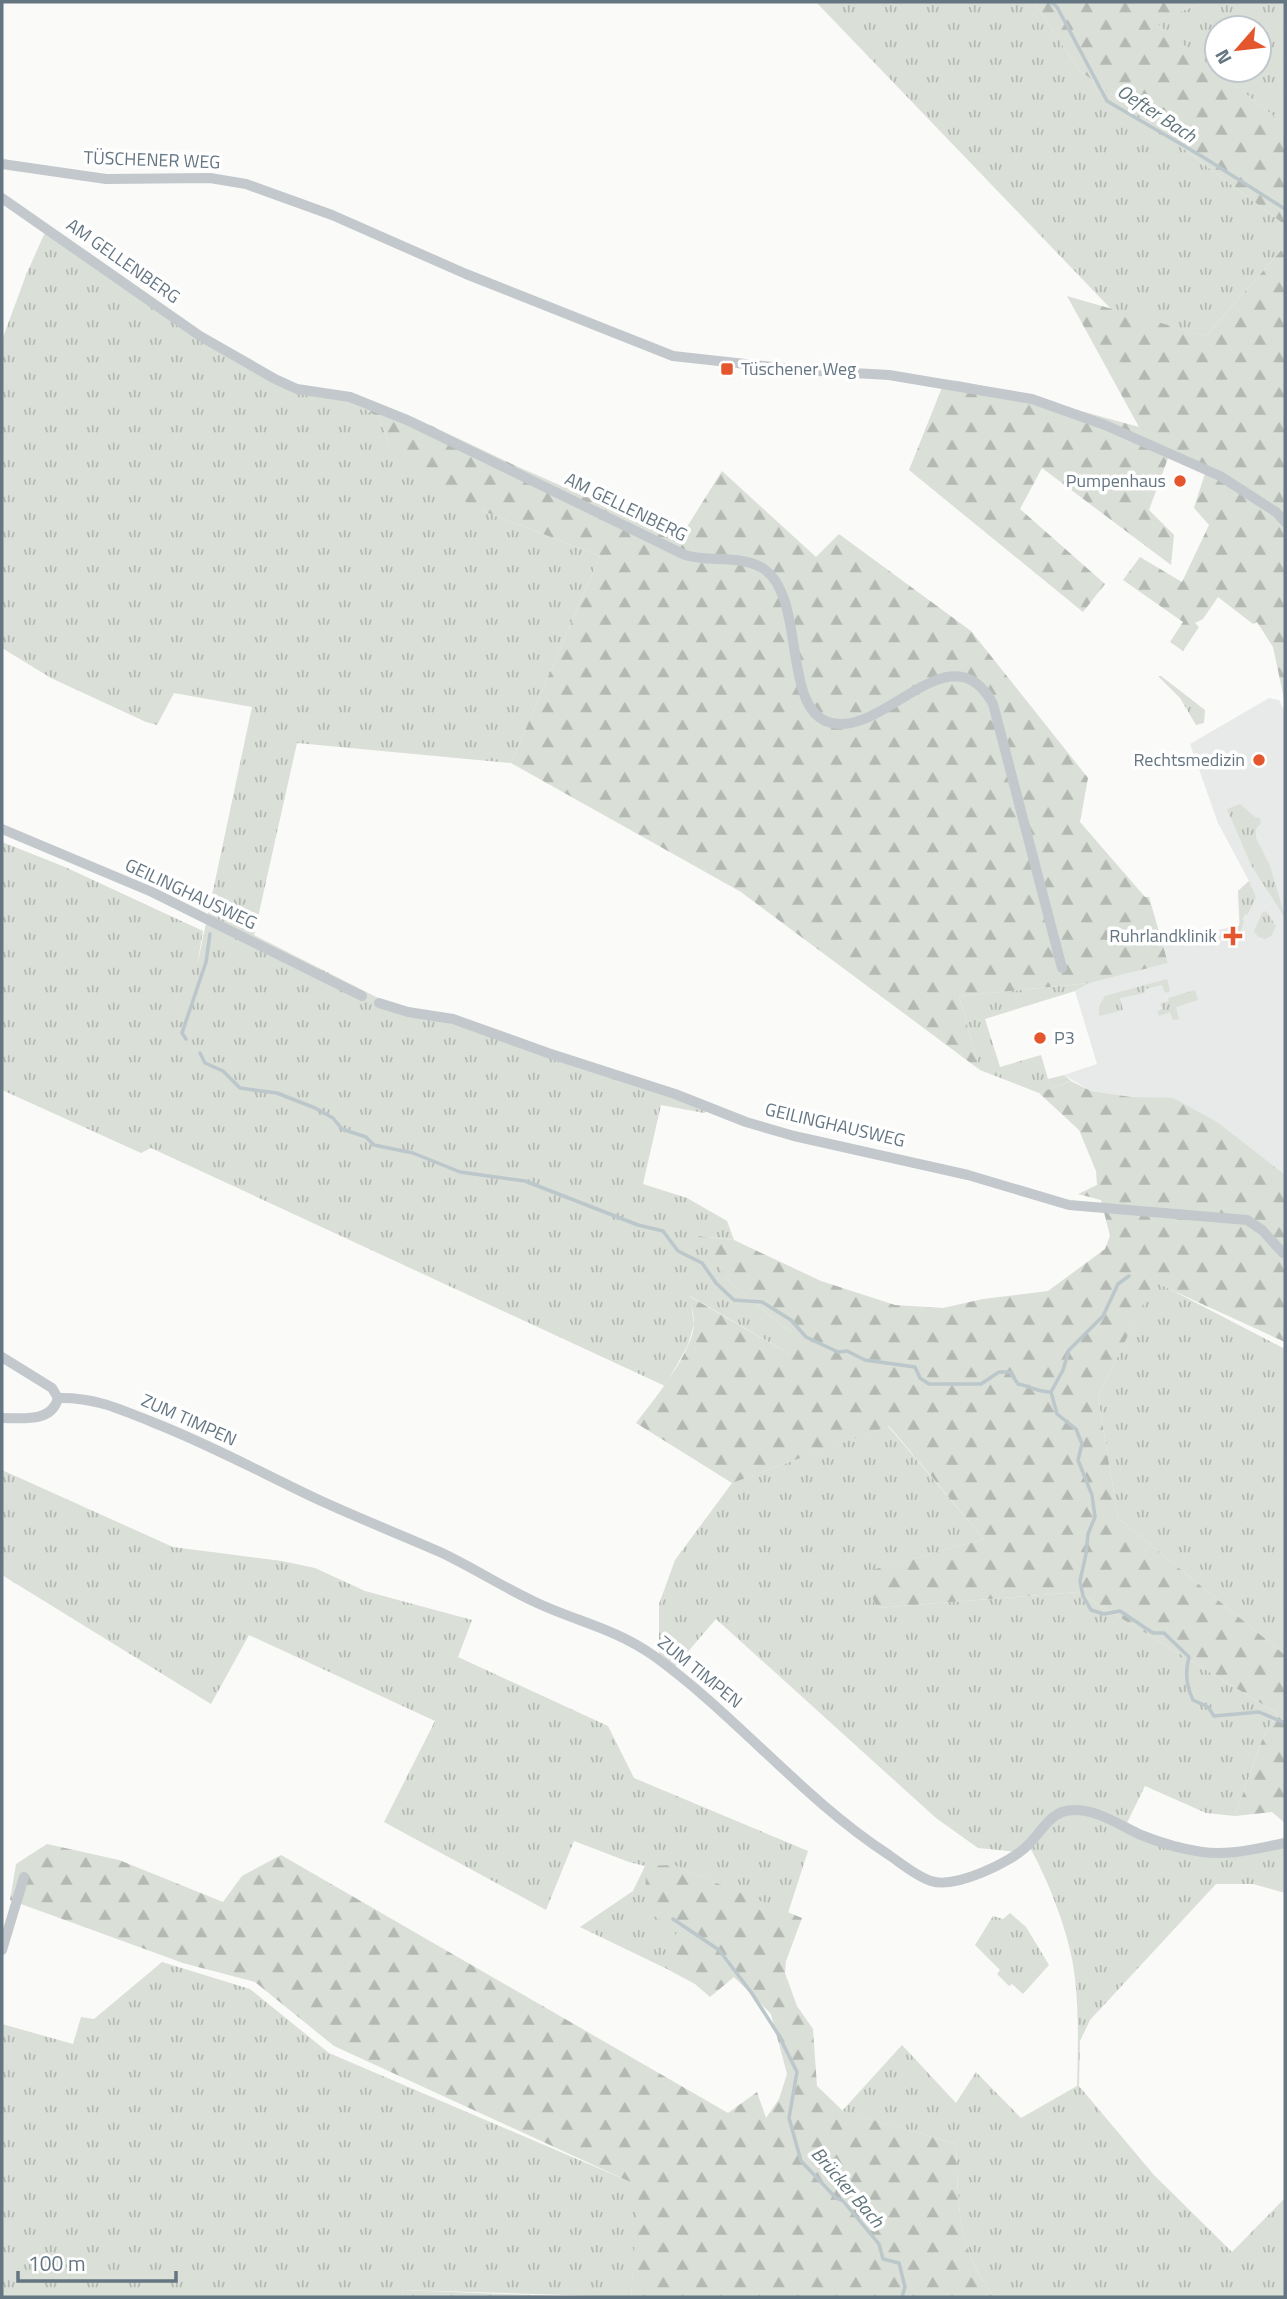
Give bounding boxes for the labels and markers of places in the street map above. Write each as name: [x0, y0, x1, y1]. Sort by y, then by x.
place label: Tüschener Weg: [741, 355, 856, 382]
marker: Tüschener Weg: [719, 361, 735, 377]
place label: Pumpenhaus: [1066, 467, 1166, 494]
marker: Pumpenhaus: [1172, 473, 1188, 489]
place label: Rechtsmedizin: [1133, 746, 1245, 773]
marker: Rechtsmedizin: [1251, 752, 1267, 768]
place label: Ruhrlandklinik: [1109, 922, 1217, 949]
marker: Ruhrlandklinik: [1223, 926, 1243, 946]
place label: P3: [1054, 1024, 1075, 1051]
marker: P3: [1032, 1030, 1048, 1046]

